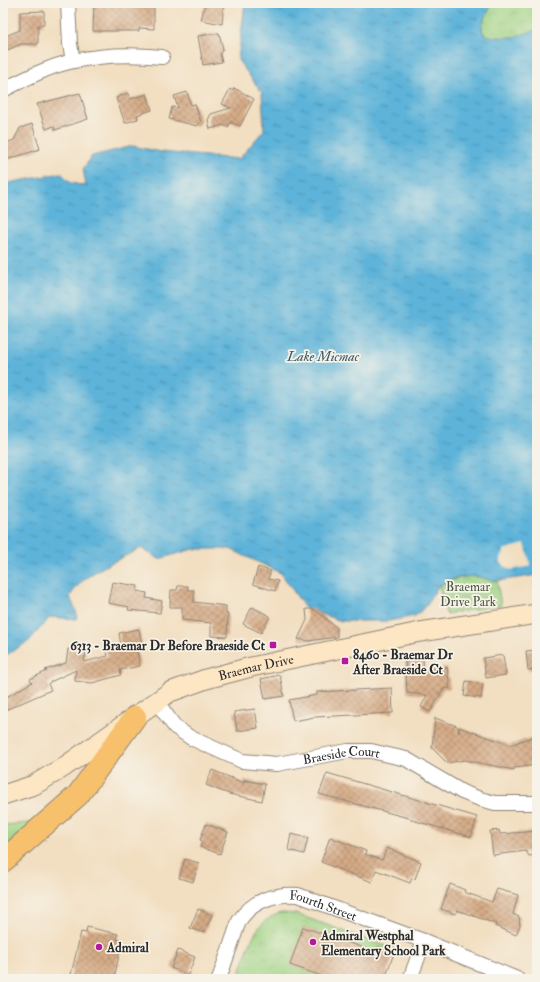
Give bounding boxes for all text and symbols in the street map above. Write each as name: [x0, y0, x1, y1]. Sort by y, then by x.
water label: Lake Micmac: [286, 348, 360, 365]
park label: Braemar Drive Park: [440, 579, 497, 610]
place label: 6313 - Braemar Dr Before Braeside Ct: [70, 638, 266, 654]
marker: 6313 - Braemar Dr Before Braeside Ct: [268, 640, 278, 650]
place label: 8460 - Braemar Dr After Braeside Ct: [352, 647, 454, 678]
street label: Braemar Drive: [217, 651, 296, 684]
marker: 8460 - Braemar Dr After Braeside Ct: [340, 656, 350, 666]
street label: Braeside Court: [302, 744, 382, 768]
street label: Fourth Street: [289, 888, 359, 925]
place label: Admiral Westphal Elementary School Park: [320, 928, 446, 960]
marker: Admiral Westphal Elementary School Park: [308, 937, 318, 947]
place label: Admiral: [106, 940, 149, 956]
marker: Admiral: [94, 942, 104, 952]

